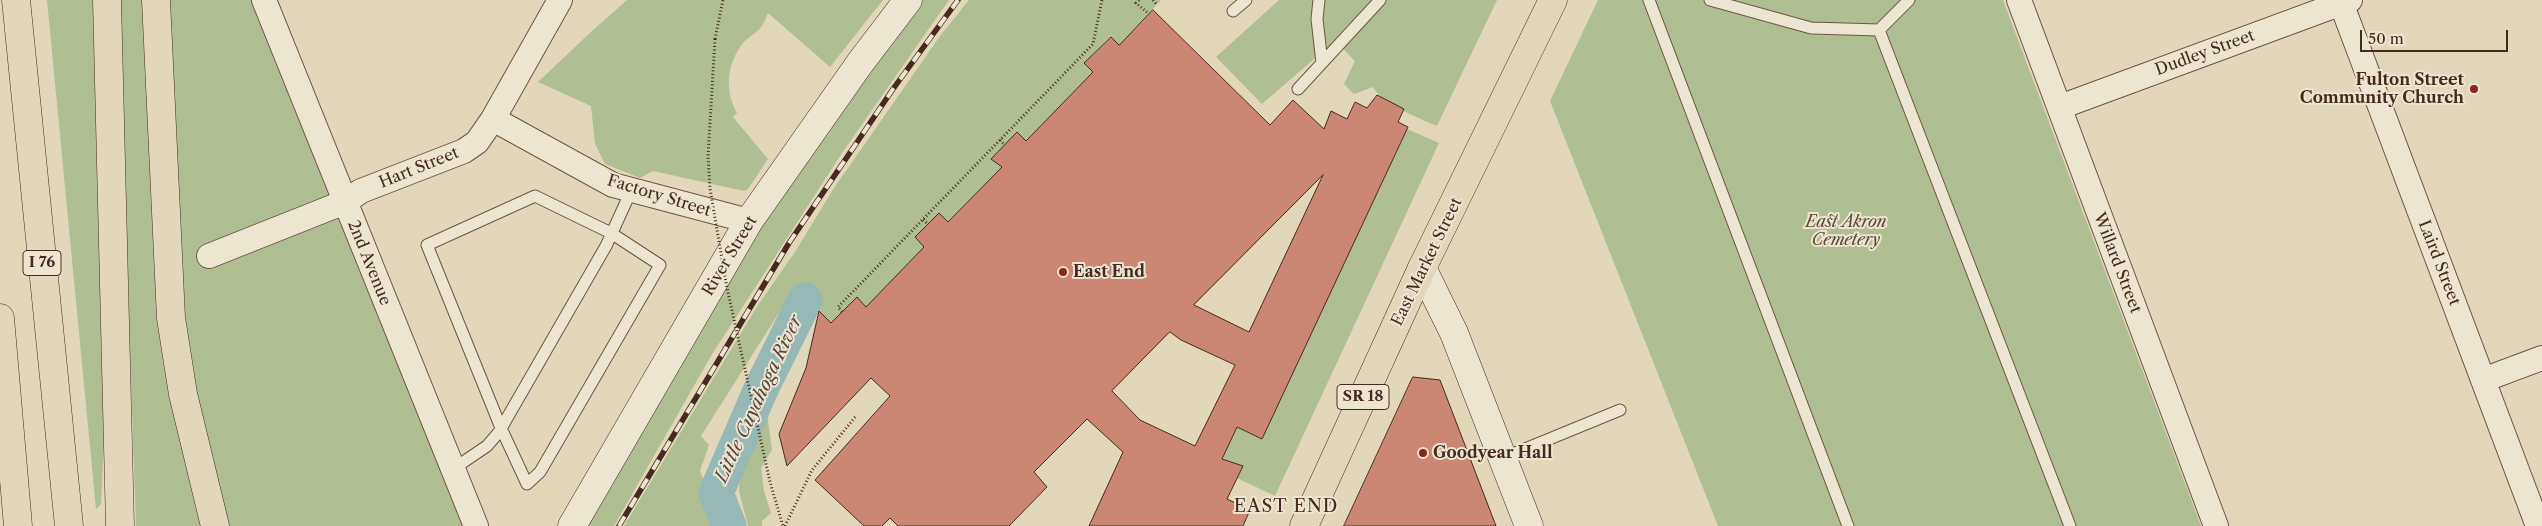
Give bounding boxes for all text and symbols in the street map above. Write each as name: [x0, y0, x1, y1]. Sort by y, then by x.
scale bar: [2362, 20, 2510, 52]
street label: Dudley Street: [2153, 26, 2257, 80]
text: 50 m: [2368, 29, 2404, 48]
place label: Fulton Street Community Church: [2300, 70, 2464, 108]
marker: Fulton Street Community Church: [2468, 83, 2480, 95]
street label: Hart Street: [376, 143, 462, 193]
street label: Factory Street: [605, 171, 713, 221]
street label: East Market Street: [1388, 195, 1466, 329]
street label: Willard Street: [2089, 210, 2145, 316]
park label: East Akron Cemetery: [1806, 212, 1886, 250]
street label: River Street: [699, 213, 761, 299]
street label: 2nd Avenue: [343, 218, 395, 308]
street label: Laird Street: [2414, 218, 2464, 308]
road number: I 76: [23, 250, 61, 276]
place label: East End: [1073, 262, 1145, 282]
marker: East End: [1057, 266, 1069, 278]
water label: Little Cuyahoga River: [711, 312, 807, 486]
road number: SR 18: [1337, 384, 1389, 410]
place label: Goodyear Hall: [1433, 443, 1553, 463]
marker: Goodyear Hall: [1417, 447, 1429, 459]
district label: EAST END: [1233, 496, 1339, 518]

